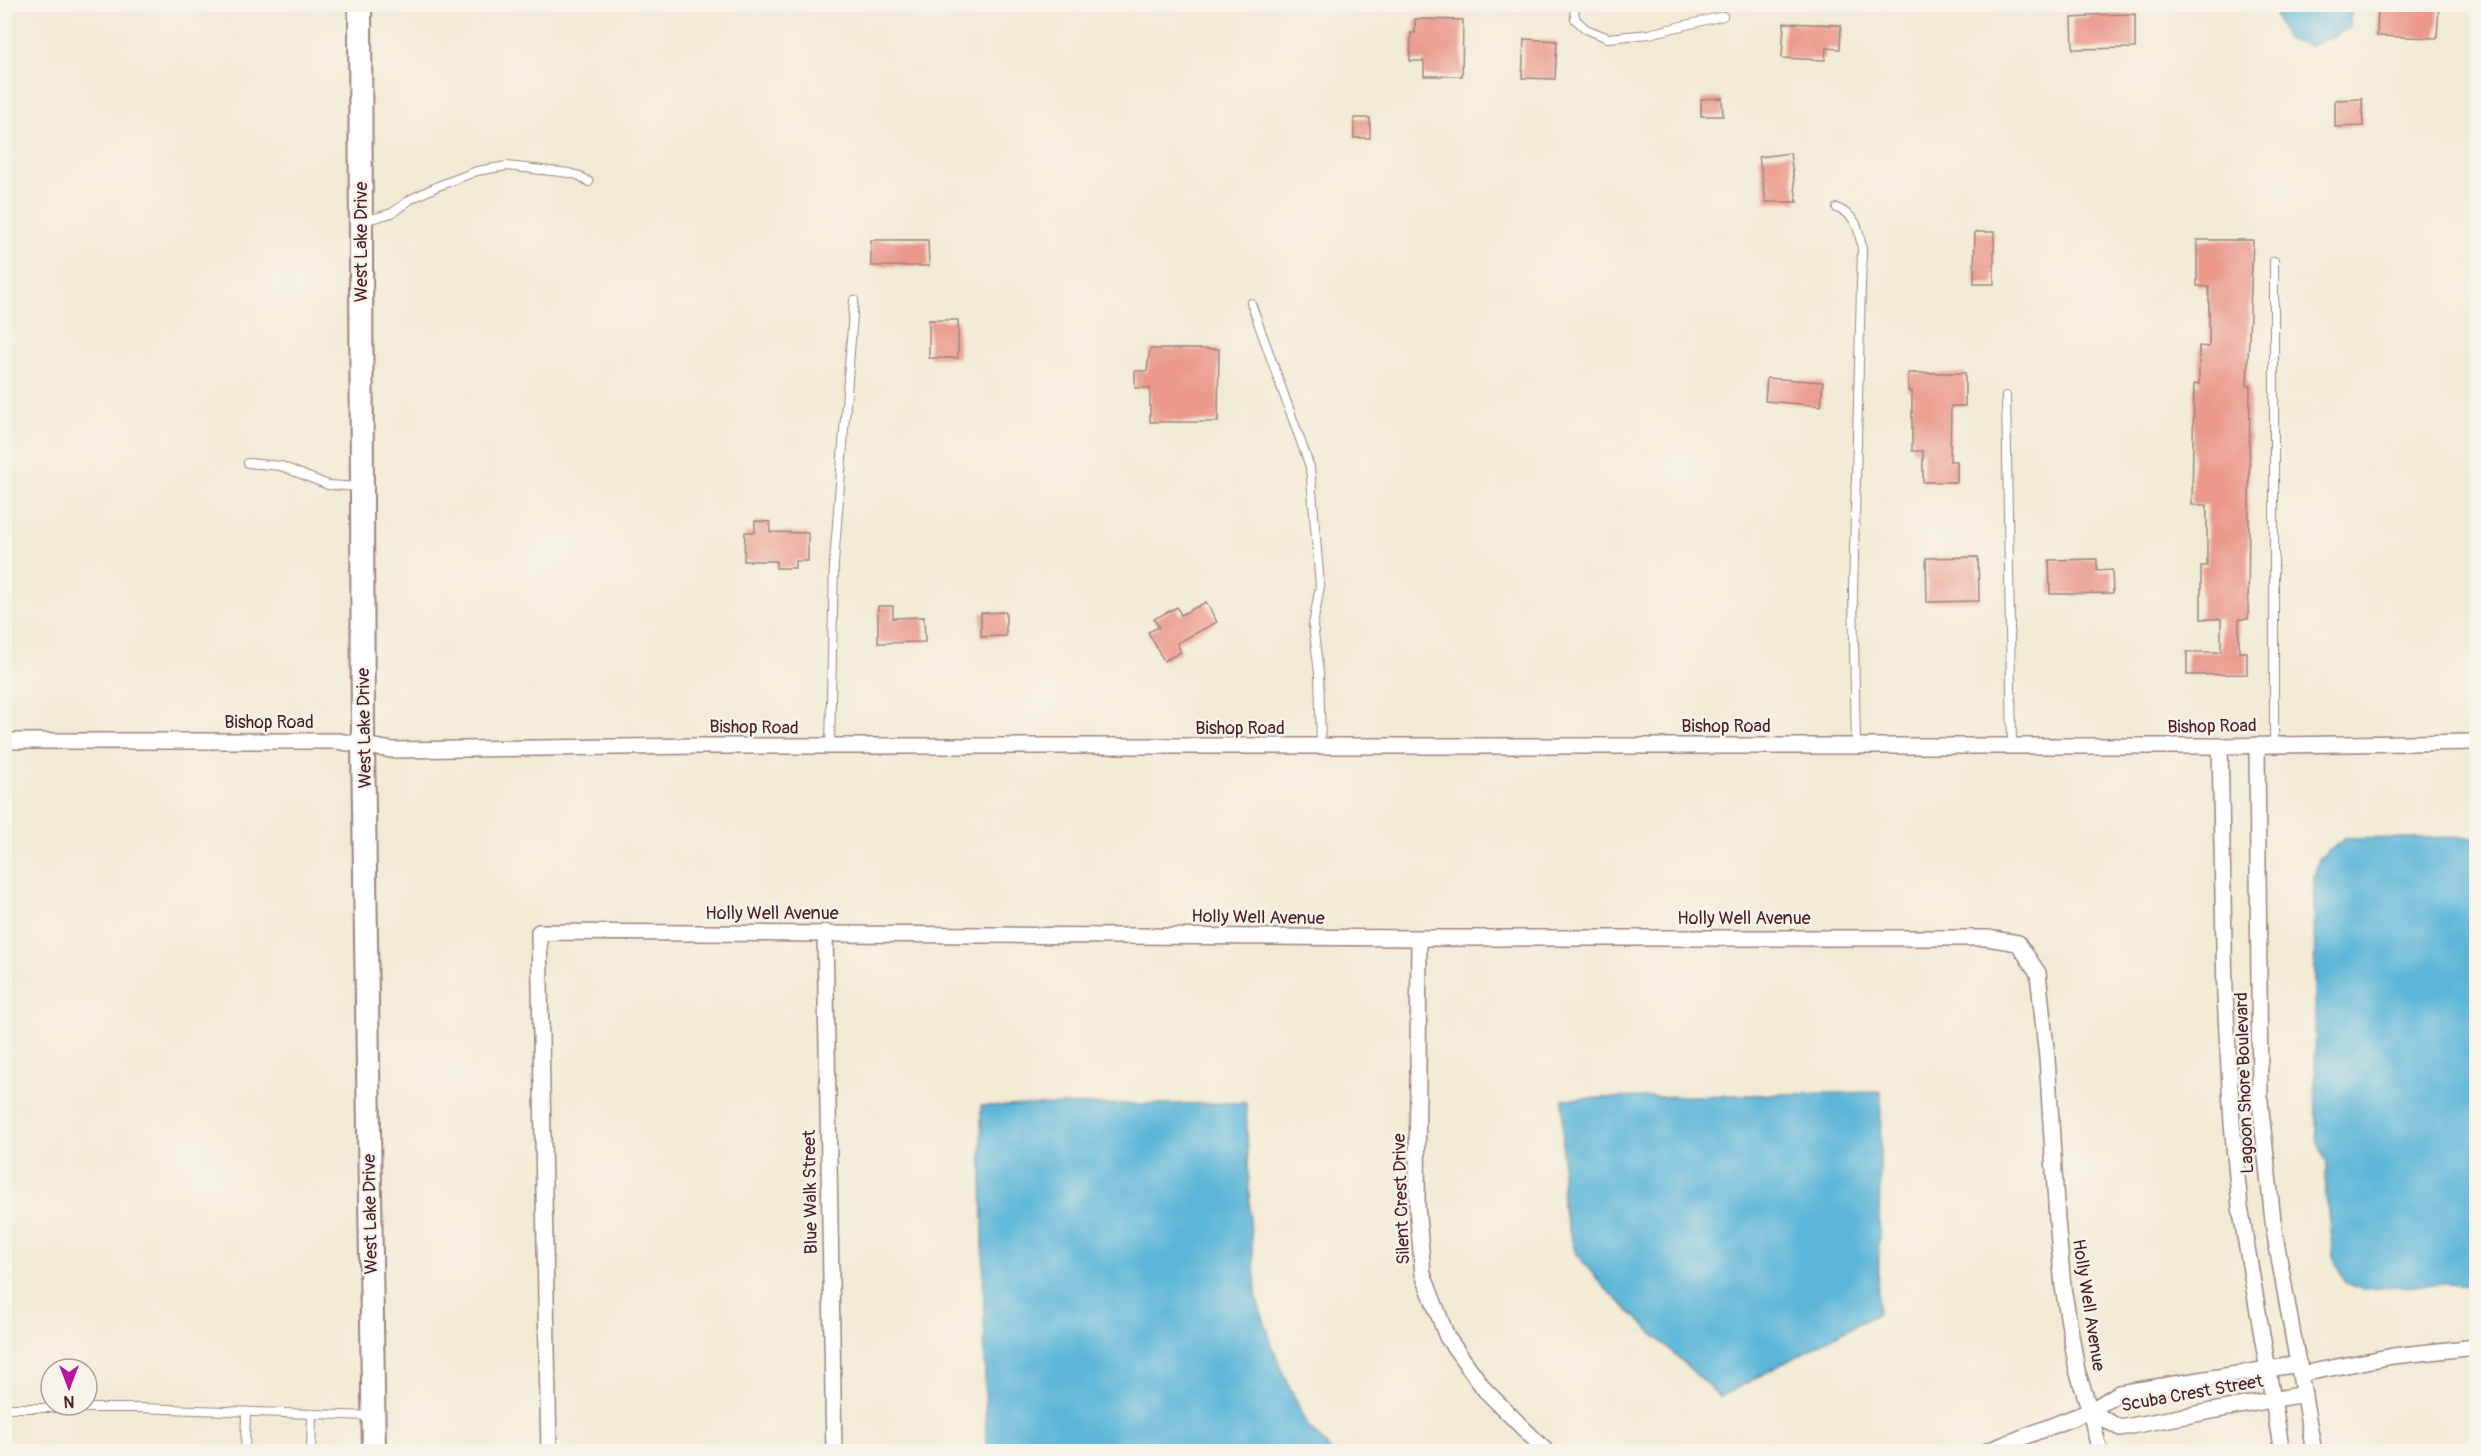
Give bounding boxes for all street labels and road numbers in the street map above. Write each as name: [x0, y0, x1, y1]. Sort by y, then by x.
street label: West Lake Drive: [350, 182, 373, 302]
street label: West Lake Drive: [352, 667, 377, 789]
street label: Bishop Road: [224, 711, 314, 734]
street label: Bishop Road: [2167, 714, 2257, 739]
street label: Bishop Road: [709, 715, 799, 740]
street label: Bishop Road: [1681, 715, 1771, 738]
street label: Bishop Road: [1195, 717, 1285, 740]
street label: Holly Well Avenue: [705, 902, 839, 925]
street label: Holly Well Avenue: [1191, 905, 1325, 930]
street label: Holly Well Avenue: [1677, 907, 1811, 930]
street label: Lagoon Shore Boulevard: [2230, 992, 2259, 1174]
street label: Blue Walk Street: [798, 1129, 823, 1254]
street label: Silent Crest Drive: [1388, 1133, 1415, 1265]
street label: West Lake Drive: [358, 1153, 383, 1275]
street label: Holly Well Avenue: [2067, 1237, 2110, 1373]
street label: Scuba Crest Street: [2119, 1370, 2266, 1417]

